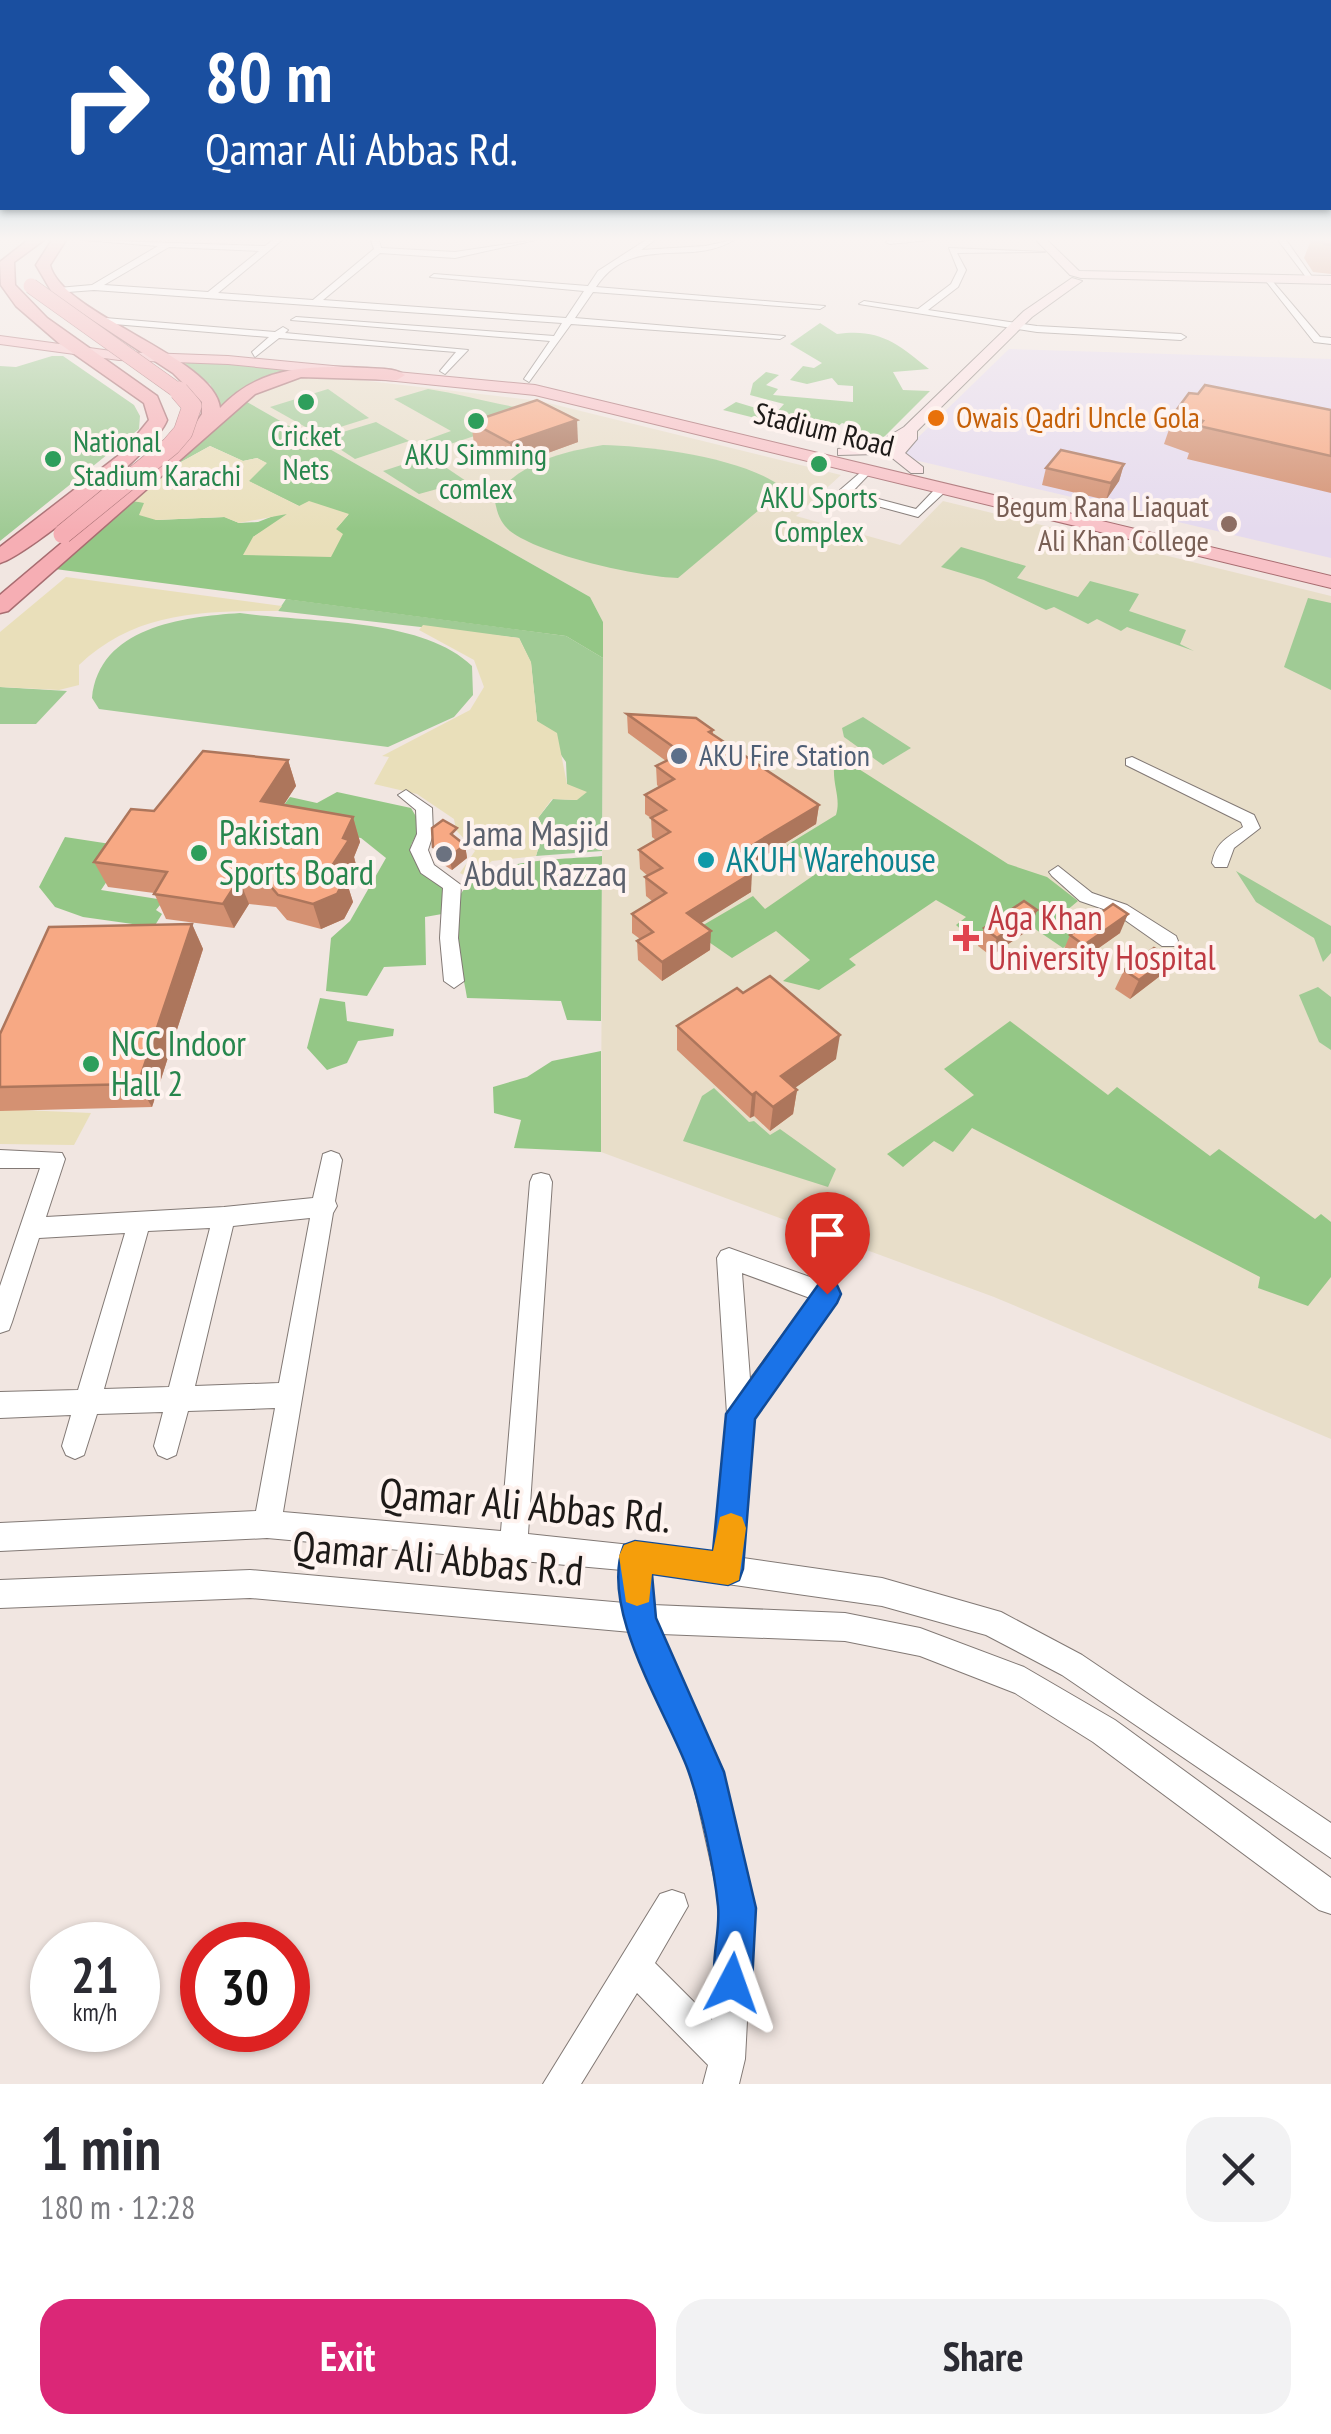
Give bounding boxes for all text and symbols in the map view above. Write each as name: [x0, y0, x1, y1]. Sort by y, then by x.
text: 80 m: [205, 31, 333, 121]
icon: right: [40, 40, 170, 170]
text: Qamar Ali Abbas Rd.: [205, 119, 518, 177]
marker: Cricket Nets: [295, 391, 317, 413]
street label: Stadium Road: [750, 392, 898, 465]
place label: Owais Qadri Uncle Gola: [956, 397, 1200, 436]
marker: Owais Qadri Uncle Gola: [925, 407, 947, 429]
marker: AKU Simming comlex: [465, 410, 487, 432]
place label: Cricket Nets: [271, 415, 342, 488]
place label: National Stadium Karachi: [73, 421, 241, 494]
place label: AKU Simming comlex: [405, 434, 547, 507]
marker: National Stadium Karachi: [42, 448, 64, 470]
marker: AKU Sports Complex: [808, 453, 830, 475]
place label: AKU Sports Complex: [760, 477, 878, 550]
place label: Begum Rana Liaquat Ali Khan College: [996, 486, 1210, 559]
marker: Begum Rana Liaquat Ali Khan College: [1218, 513, 1240, 535]
place label: AKU Fire Station: [699, 735, 870, 774]
marker: AKU Fire Station: [668, 745, 690, 767]
place label: Pakistan Sports Board: [219, 809, 374, 895]
place label: Jama Masjid Abdul Razzaq: [463, 810, 627, 896]
place label: AKUH Warehouse: [726, 836, 936, 882]
marker: Pakistan Sports Board: [188, 842, 210, 864]
marker: Jama Masjid Abdul Razzaq: [433, 843, 455, 865]
marker: AKUH Warehouse: [695, 849, 717, 871]
place label: Aga Khan University Hospital: [988, 894, 1216, 980]
marker: Aga Khan University Hospital: [953, 925, 979, 951]
place label: NCC Indoor Hall 2: [111, 1020, 246, 1106]
marker: NCC Indoor Hall 2: [80, 1053, 102, 1075]
pin: [785, 1192, 870, 1295]
icon: arrive: [800, 1207, 855, 1262]
street label: Qamar Ali Abbas Rd.: [377, 1464, 673, 1545]
street label: Qamar Ali Abbas R.d: [290, 1517, 586, 1598]
speed limit sign: 30: [180, 1922, 310, 2052]
position arrow: [680, 1931, 784, 2035]
text: 21: [71, 1942, 119, 2007]
text: km/h: [73, 1996, 117, 2028]
text: 1 min: [40, 2109, 161, 2187]
button: close: [1186, 2117, 1291, 2222]
text: 180 m · 12:28: [40, 2186, 195, 2228]
button: Exit: [40, 2299, 656, 2414]
button: Share: [676, 2299, 1291, 2414]

